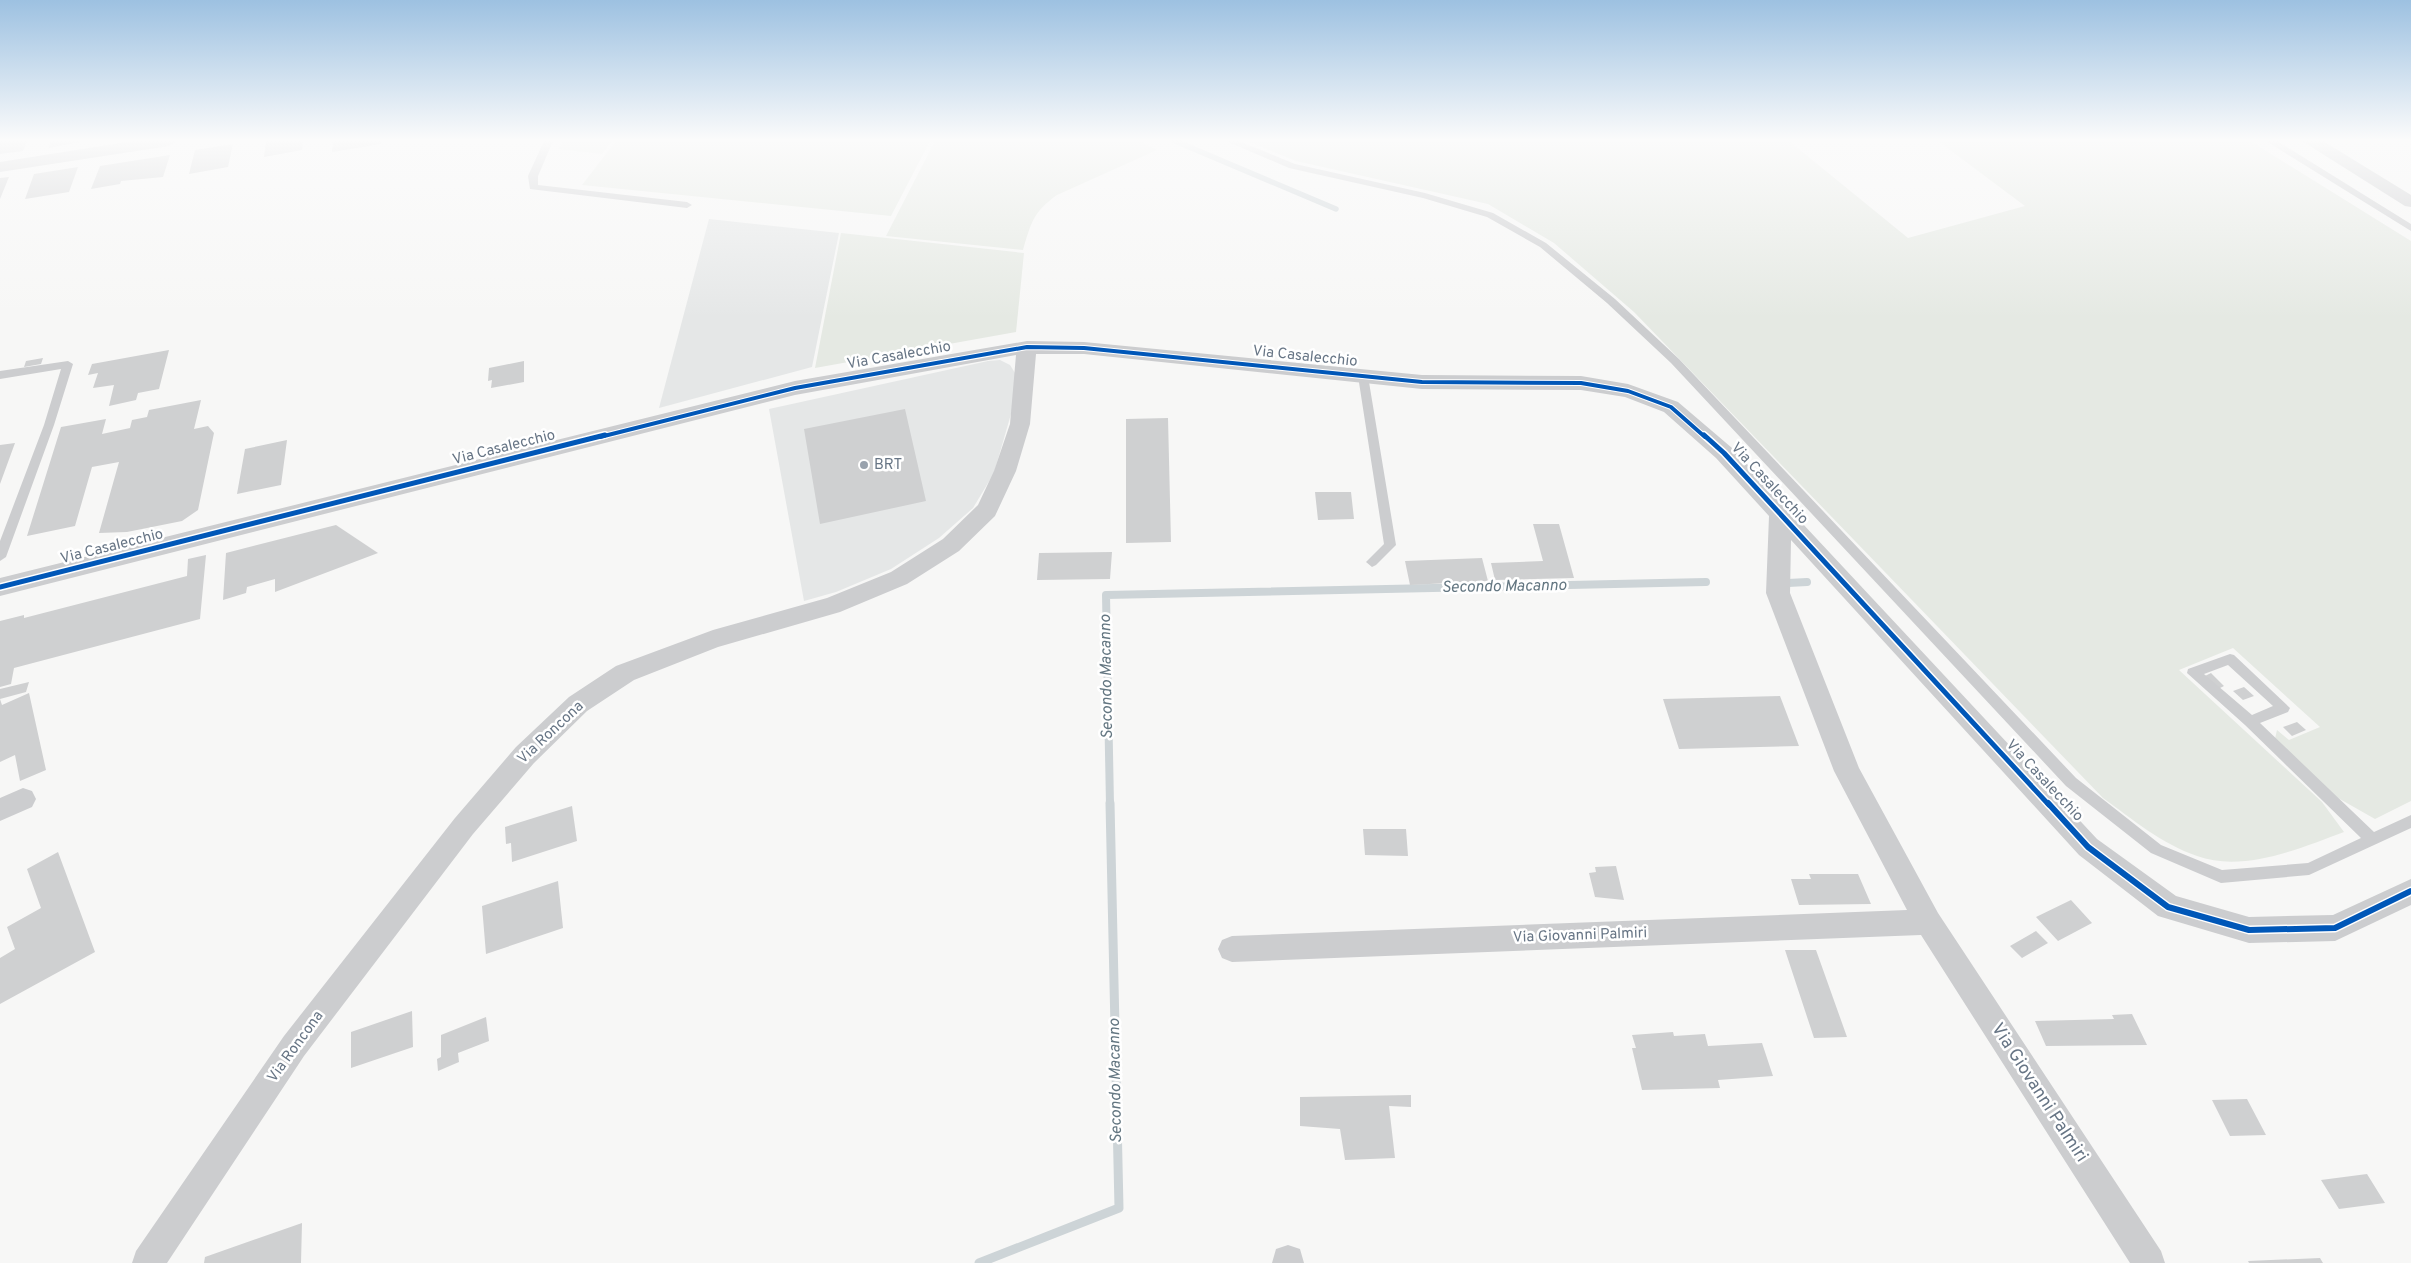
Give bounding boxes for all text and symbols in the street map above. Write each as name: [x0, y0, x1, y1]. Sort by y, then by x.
street label: Via Casalecchio: [845, 337, 953, 375]
street label: Via Casalecchio: [1252, 342, 1358, 372]
street label: Via Casalecchio: [451, 426, 557, 470]
street label: Via Casalecchio: [1726, 439, 1812, 529]
place label: BRT: [874, 456, 902, 475]
marker: BRT: [858, 459, 870, 471]
street label: Via Casalecchio: [59, 525, 165, 569]
water label: Secondo Macanno: [1441, 576, 1567, 598]
water label: Secondo Macanno: [1096, 614, 1118, 740]
street label: Via Roncona: [514, 697, 588, 769]
street label: Via Casalecchio: [2001, 736, 2087, 826]
street label: Via Giovanni Palmiri: [1513, 924, 1647, 948]
street label: Via Roncona: [264, 1007, 328, 1087]
water label: Secondo Macanno: [1105, 1018, 1127, 1144]
street label: Via Giovanni Palmiri: [1985, 1019, 2093, 1167]

